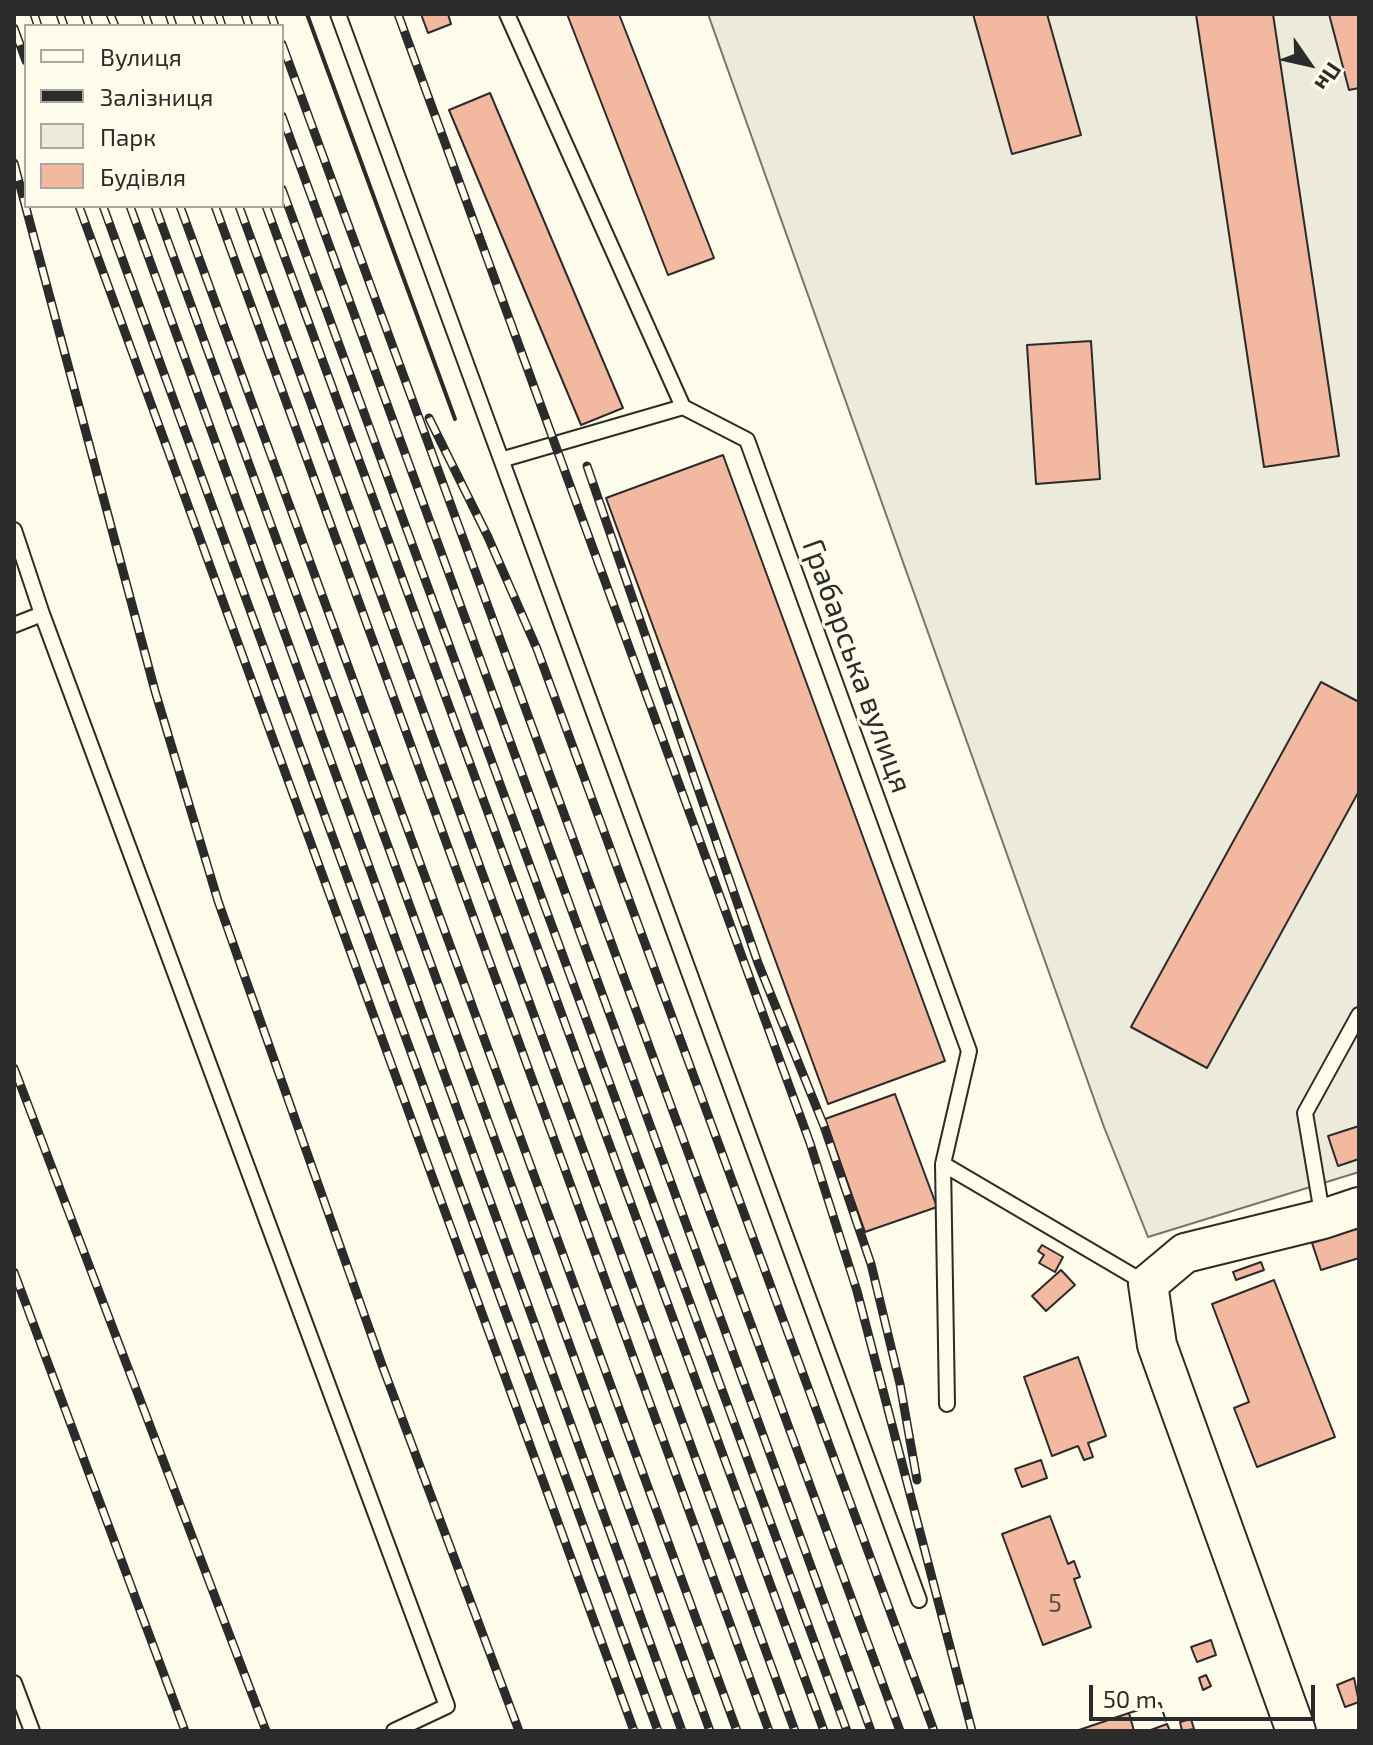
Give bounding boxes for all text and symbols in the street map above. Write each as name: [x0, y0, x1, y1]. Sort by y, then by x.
legend: [24, 24, 284, 208]
north arrow: [1269, 24, 1349, 104]
text: Вулиця: [100, 42, 182, 71]
text: Пн: [1310, 58, 1348, 97]
text: Залізниця: [100, 82, 213, 111]
text: Парк: [100, 122, 156, 151]
text: Будівля: [100, 162, 186, 191]
street label: Грабарська вулиця: [794, 534, 920, 798]
house number: 5: [1048, 1587, 1062, 1619]
scale bar: [1093, 1669, 1319, 1719]
text: 50 m: [1103, 1684, 1157, 1713]

